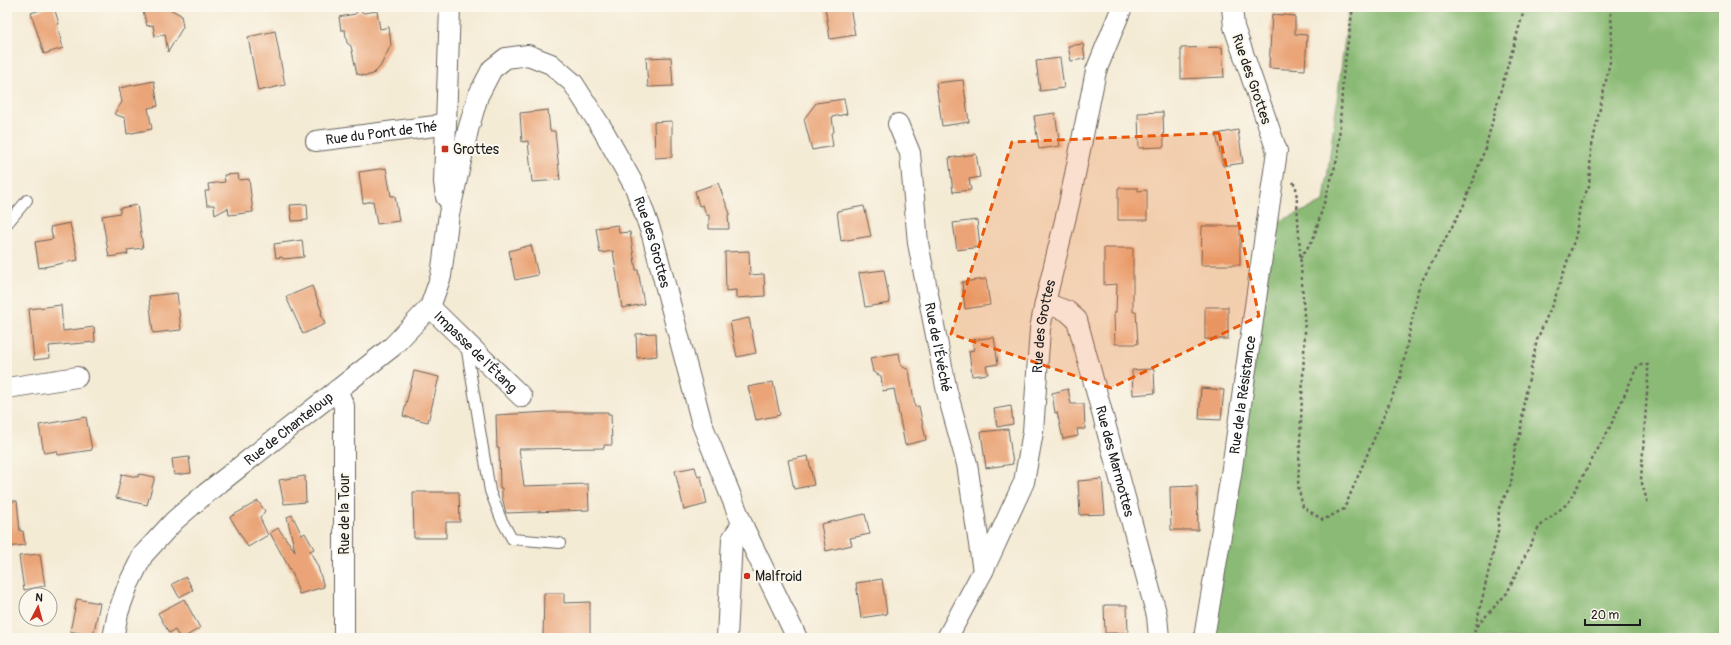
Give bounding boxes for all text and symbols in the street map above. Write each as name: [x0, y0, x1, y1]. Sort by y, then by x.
street label: Rue des Grottes: [1228, 32, 1275, 127]
street label: Rue du Pont de Thé: [325, 118, 438, 149]
place label: Grottes: [453, 141, 500, 158]
marker: Grottes: [440, 144, 450, 154]
street label: Rue des Grottes: [630, 194, 674, 290]
street label: Rue des Grottes: [1029, 277, 1059, 374]
street label: Rue de l'Évéché: [921, 301, 955, 394]
street label: Impasse de l'Étang: [430, 308, 521, 397]
street label: Rue de la Résistance: [1226, 335, 1260, 455]
street label: Rue de Chanteloup: [241, 388, 337, 469]
street label: Rue des Marmottes: [1092, 404, 1138, 519]
street label: Rue de la Tour: [336, 473, 353, 555]
place label: Malfroid: [755, 568, 802, 585]
marker: Malfroid: [742, 571, 752, 581]
north arrow: [18, 587, 58, 627]
text: N: [35, 591, 44, 604]
scale bar: [1585, 601, 1640, 627]
text: 20 m: [1591, 608, 1620, 623]

